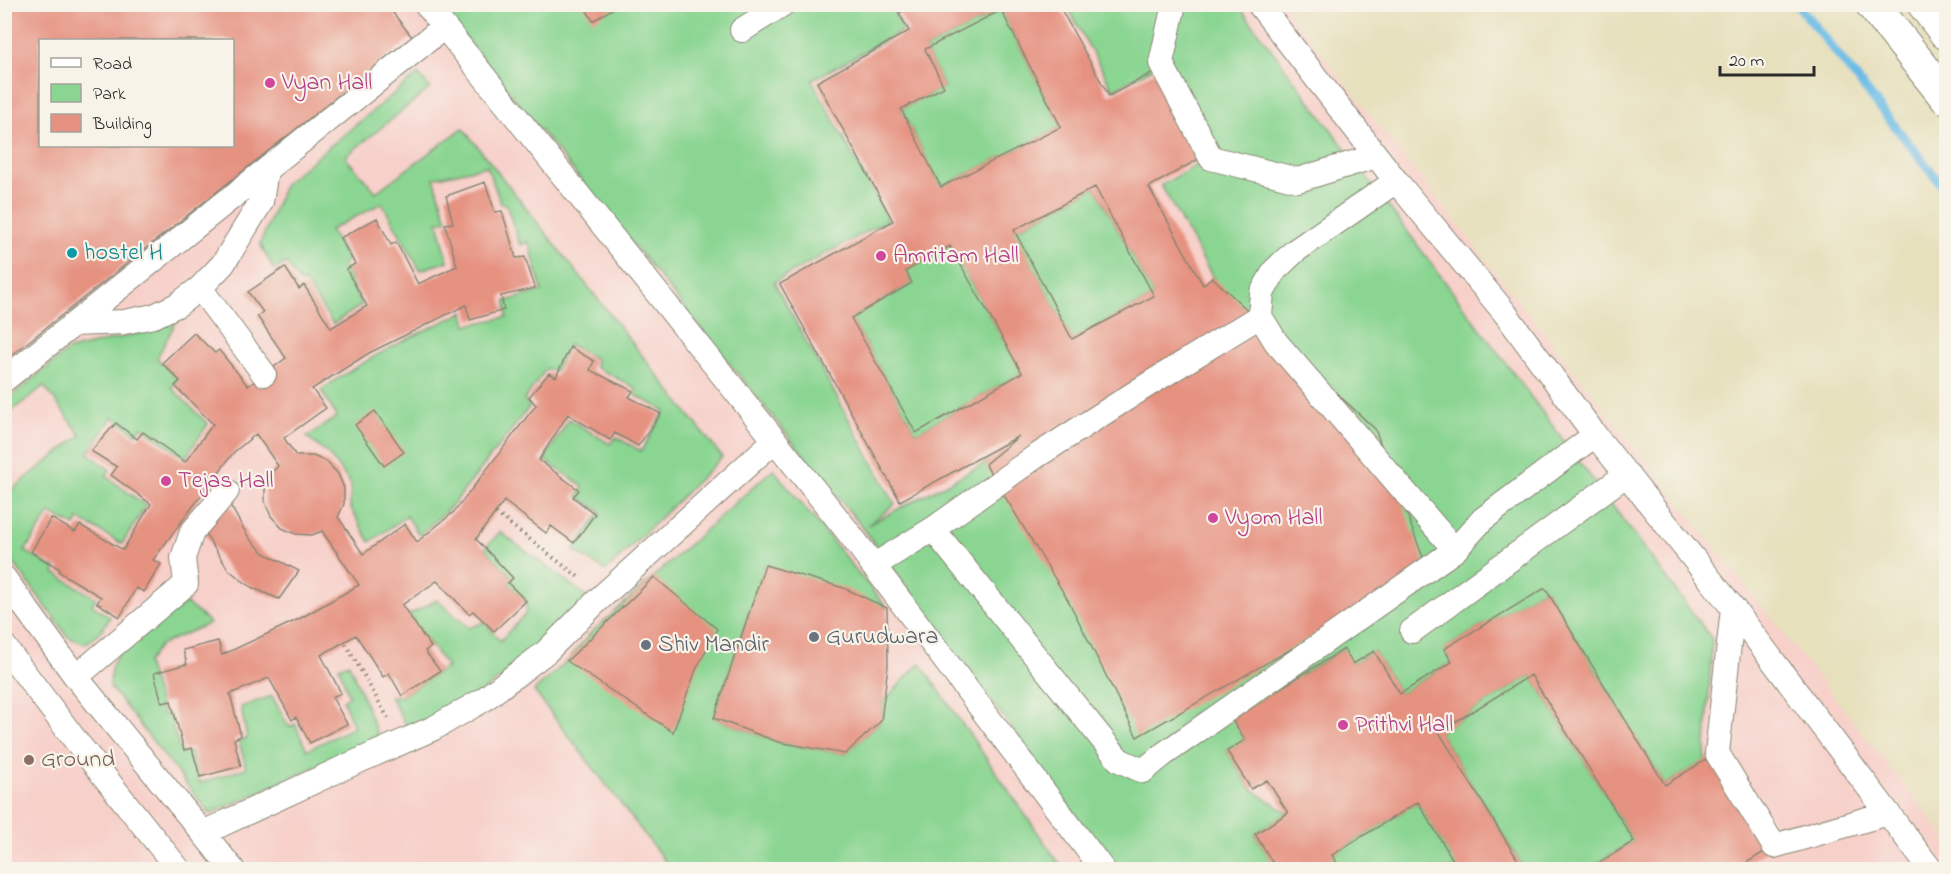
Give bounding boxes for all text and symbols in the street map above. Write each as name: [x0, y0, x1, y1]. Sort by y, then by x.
legend: [39, 39, 234, 147]
scale bar: [1720, 39, 1814, 77]
text: 20 m: [1729, 49, 1764, 75]
text: Road: [93, 52, 132, 78]
place label: Vyan Hall: [281, 66, 372, 102]
marker: Vyan Hall: [263, 76, 277, 90]
text: Park: [93, 82, 126, 108]
text: Building: [92, 112, 152, 139]
place label: hostel H: [84, 236, 163, 271]
place label: Amritam Hall: [893, 239, 1019, 274]
marker: hostel H: [65, 246, 79, 260]
marker: Amritam Hall: [874, 249, 888, 263]
place label: Tejas Hall: [178, 464, 273, 499]
marker: Tejas Hall: [159, 474, 173, 488]
place label: Vyom Hall: [1224, 501, 1322, 537]
marker: Vyom Hall: [1206, 511, 1220, 525]
place label: Gurudwara: [826, 620, 938, 655]
place label: Shiv Mandir: [658, 628, 770, 663]
marker: Gurudwara: [807, 630, 821, 644]
marker: Shiv Mandir: [639, 638, 653, 652]
place label: Prithvi Hall: [1355, 708, 1453, 743]
marker: Prithvi Hall: [1336, 718, 1350, 732]
place label: Ground: [41, 743, 115, 778]
marker: Ground: [22, 753, 36, 767]

